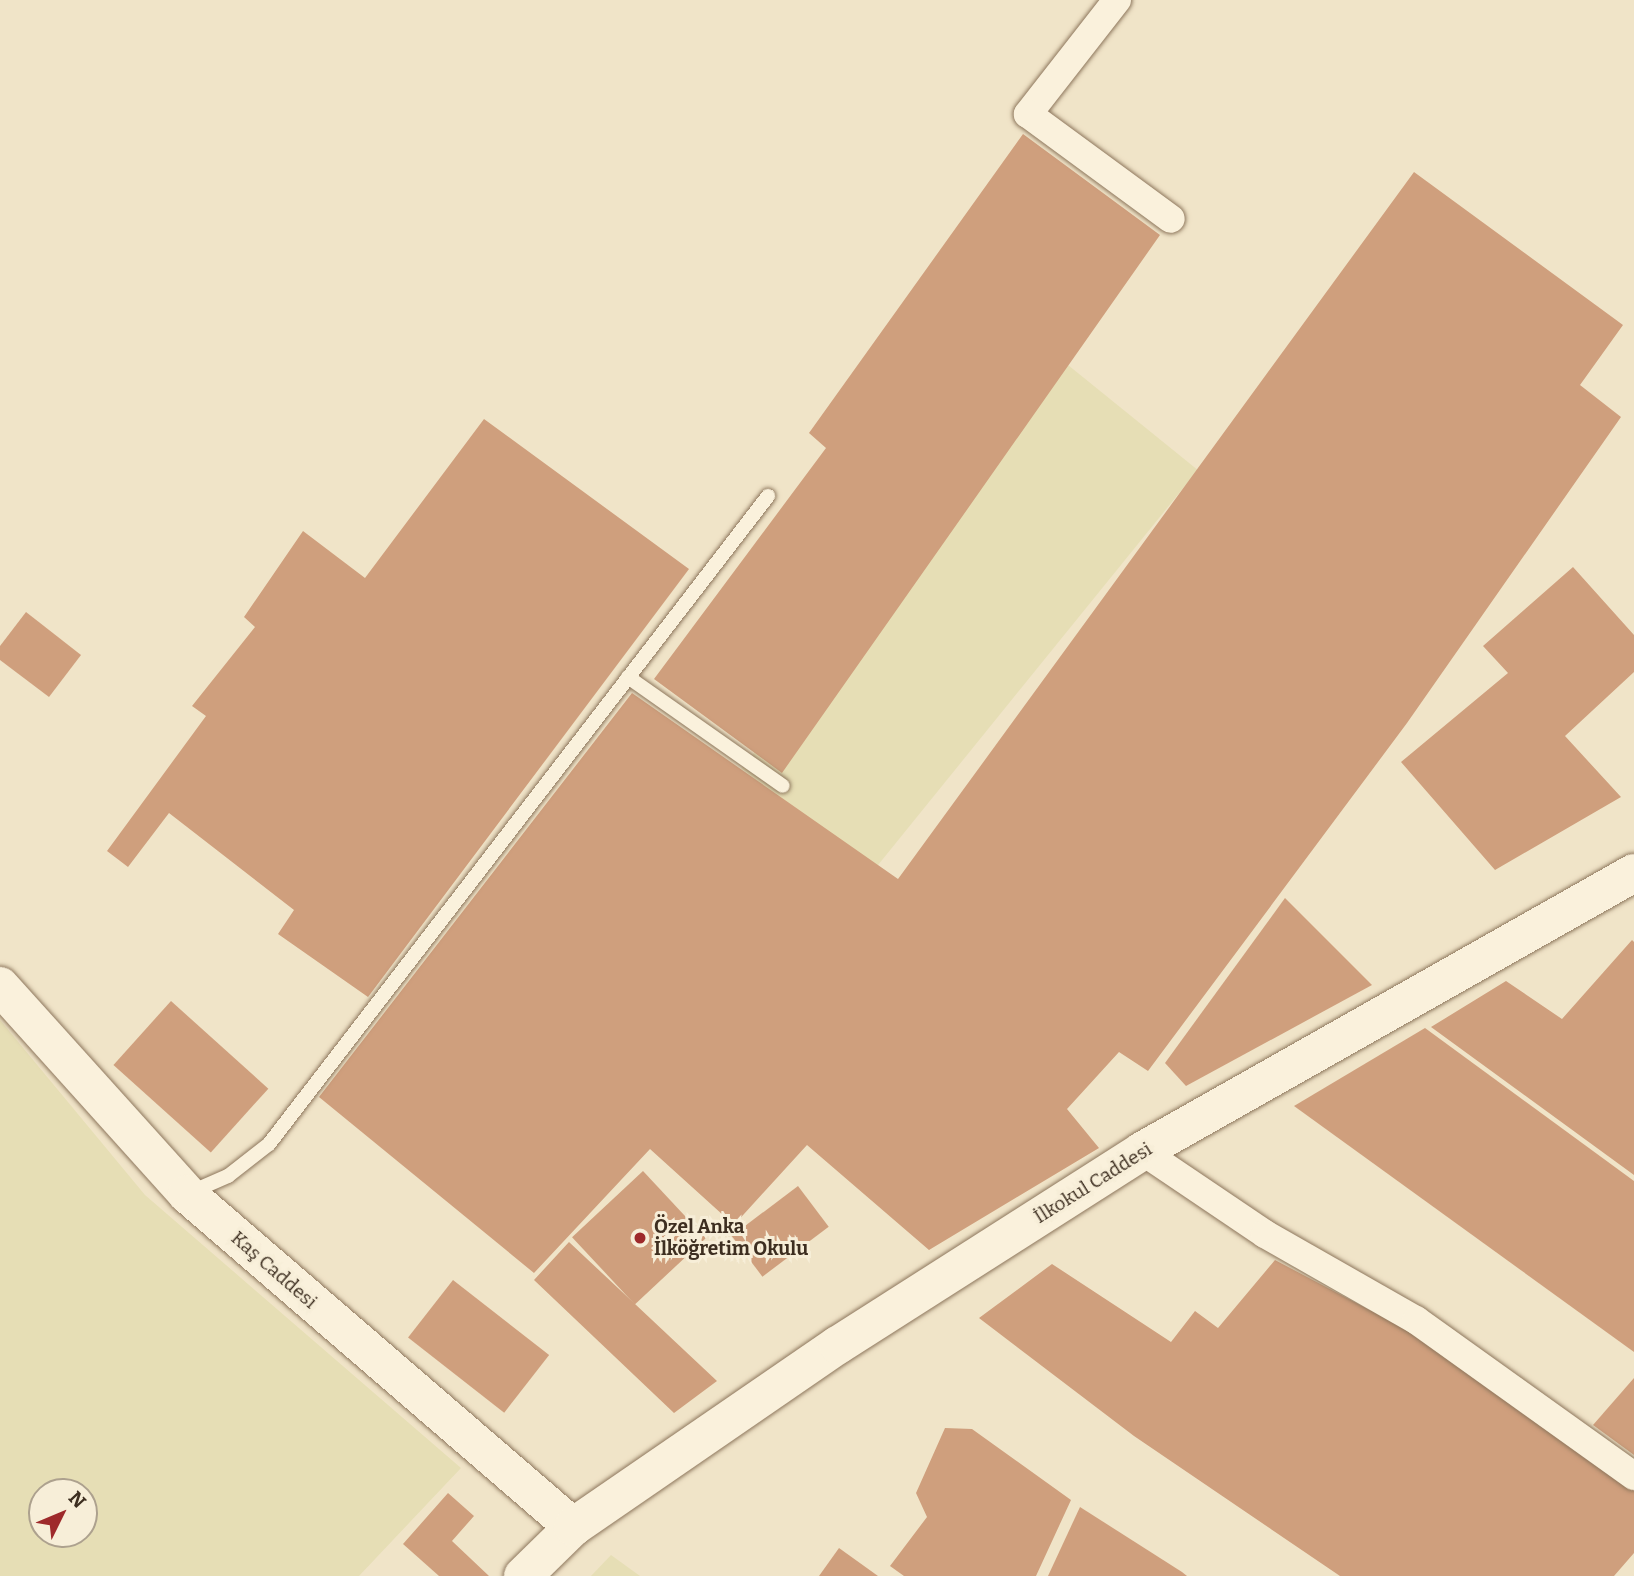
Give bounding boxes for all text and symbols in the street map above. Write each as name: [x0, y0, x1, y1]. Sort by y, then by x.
street label: İlkokul Caddesi: [1030, 1138, 1156, 1228]
place label: Özel Anka İlköğretim Okulu: [654, 1216, 808, 1260]
street label: Kaş Caddesi: [226, 1227, 322, 1313]
marker: Özel Anka İlköğretim Okulu: [632, 1230, 648, 1246]
north arrow: [28, 1478, 98, 1548]
text: N: [64, 1486, 91, 1513]

